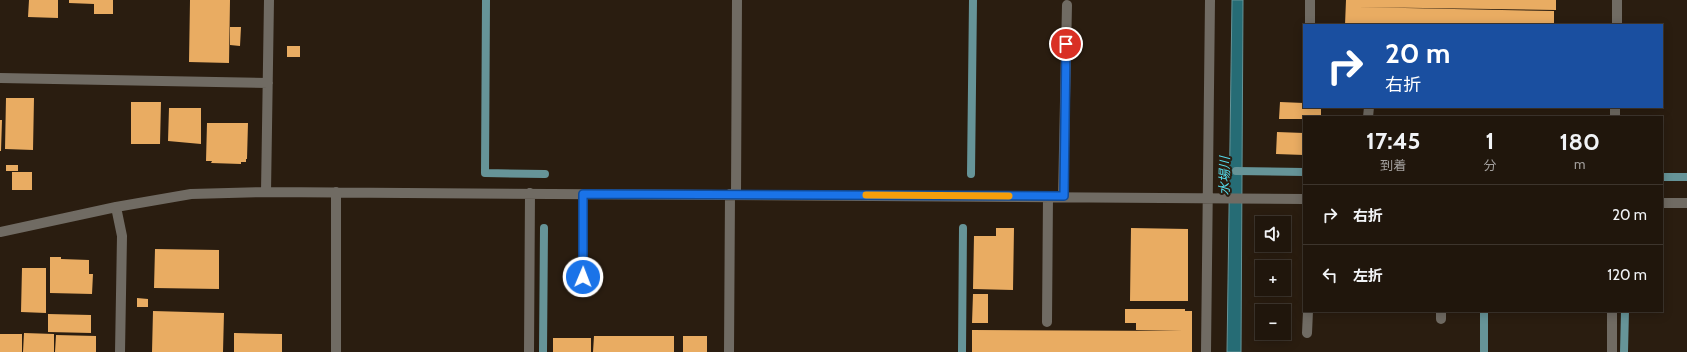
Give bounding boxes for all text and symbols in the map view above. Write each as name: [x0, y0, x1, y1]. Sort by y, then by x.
pin: [1049, 27, 1083, 61]
icon: arrive: [1055, 33, 1077, 55]
text: 20 m: [1385, 36, 1450, 70]
icon: right: [1319, 40, 1371, 92]
text: 右折: [1385, 74, 1421, 96]
text: 17:45: [1366, 126, 1420, 155]
text: 1: [1486, 126, 1494, 155]
text: 180: [1560, 127, 1600, 156]
water label: 水場川: [1216, 154, 1232, 196]
text: m: [1574, 156, 1585, 172]
text: 到着: [1380, 157, 1406, 173]
text: 分: [1483, 157, 1496, 173]
icon: right: [1319, 204, 1341, 226]
text: 20 m: [1612, 206, 1647, 224]
text: 右折: [1353, 207, 1383, 225]
map controls: [1255, 216, 1291, 340]
button: sound: [1255, 216, 1291, 252]
position arrow: [562, 256, 604, 298]
button: +: [1255, 260, 1291, 296]
icon: left: [1319, 264, 1341, 286]
text: 120 m: [1607, 266, 1647, 284]
text: 左折: [1353, 267, 1383, 285]
button: −: [1255, 304, 1291, 340]

